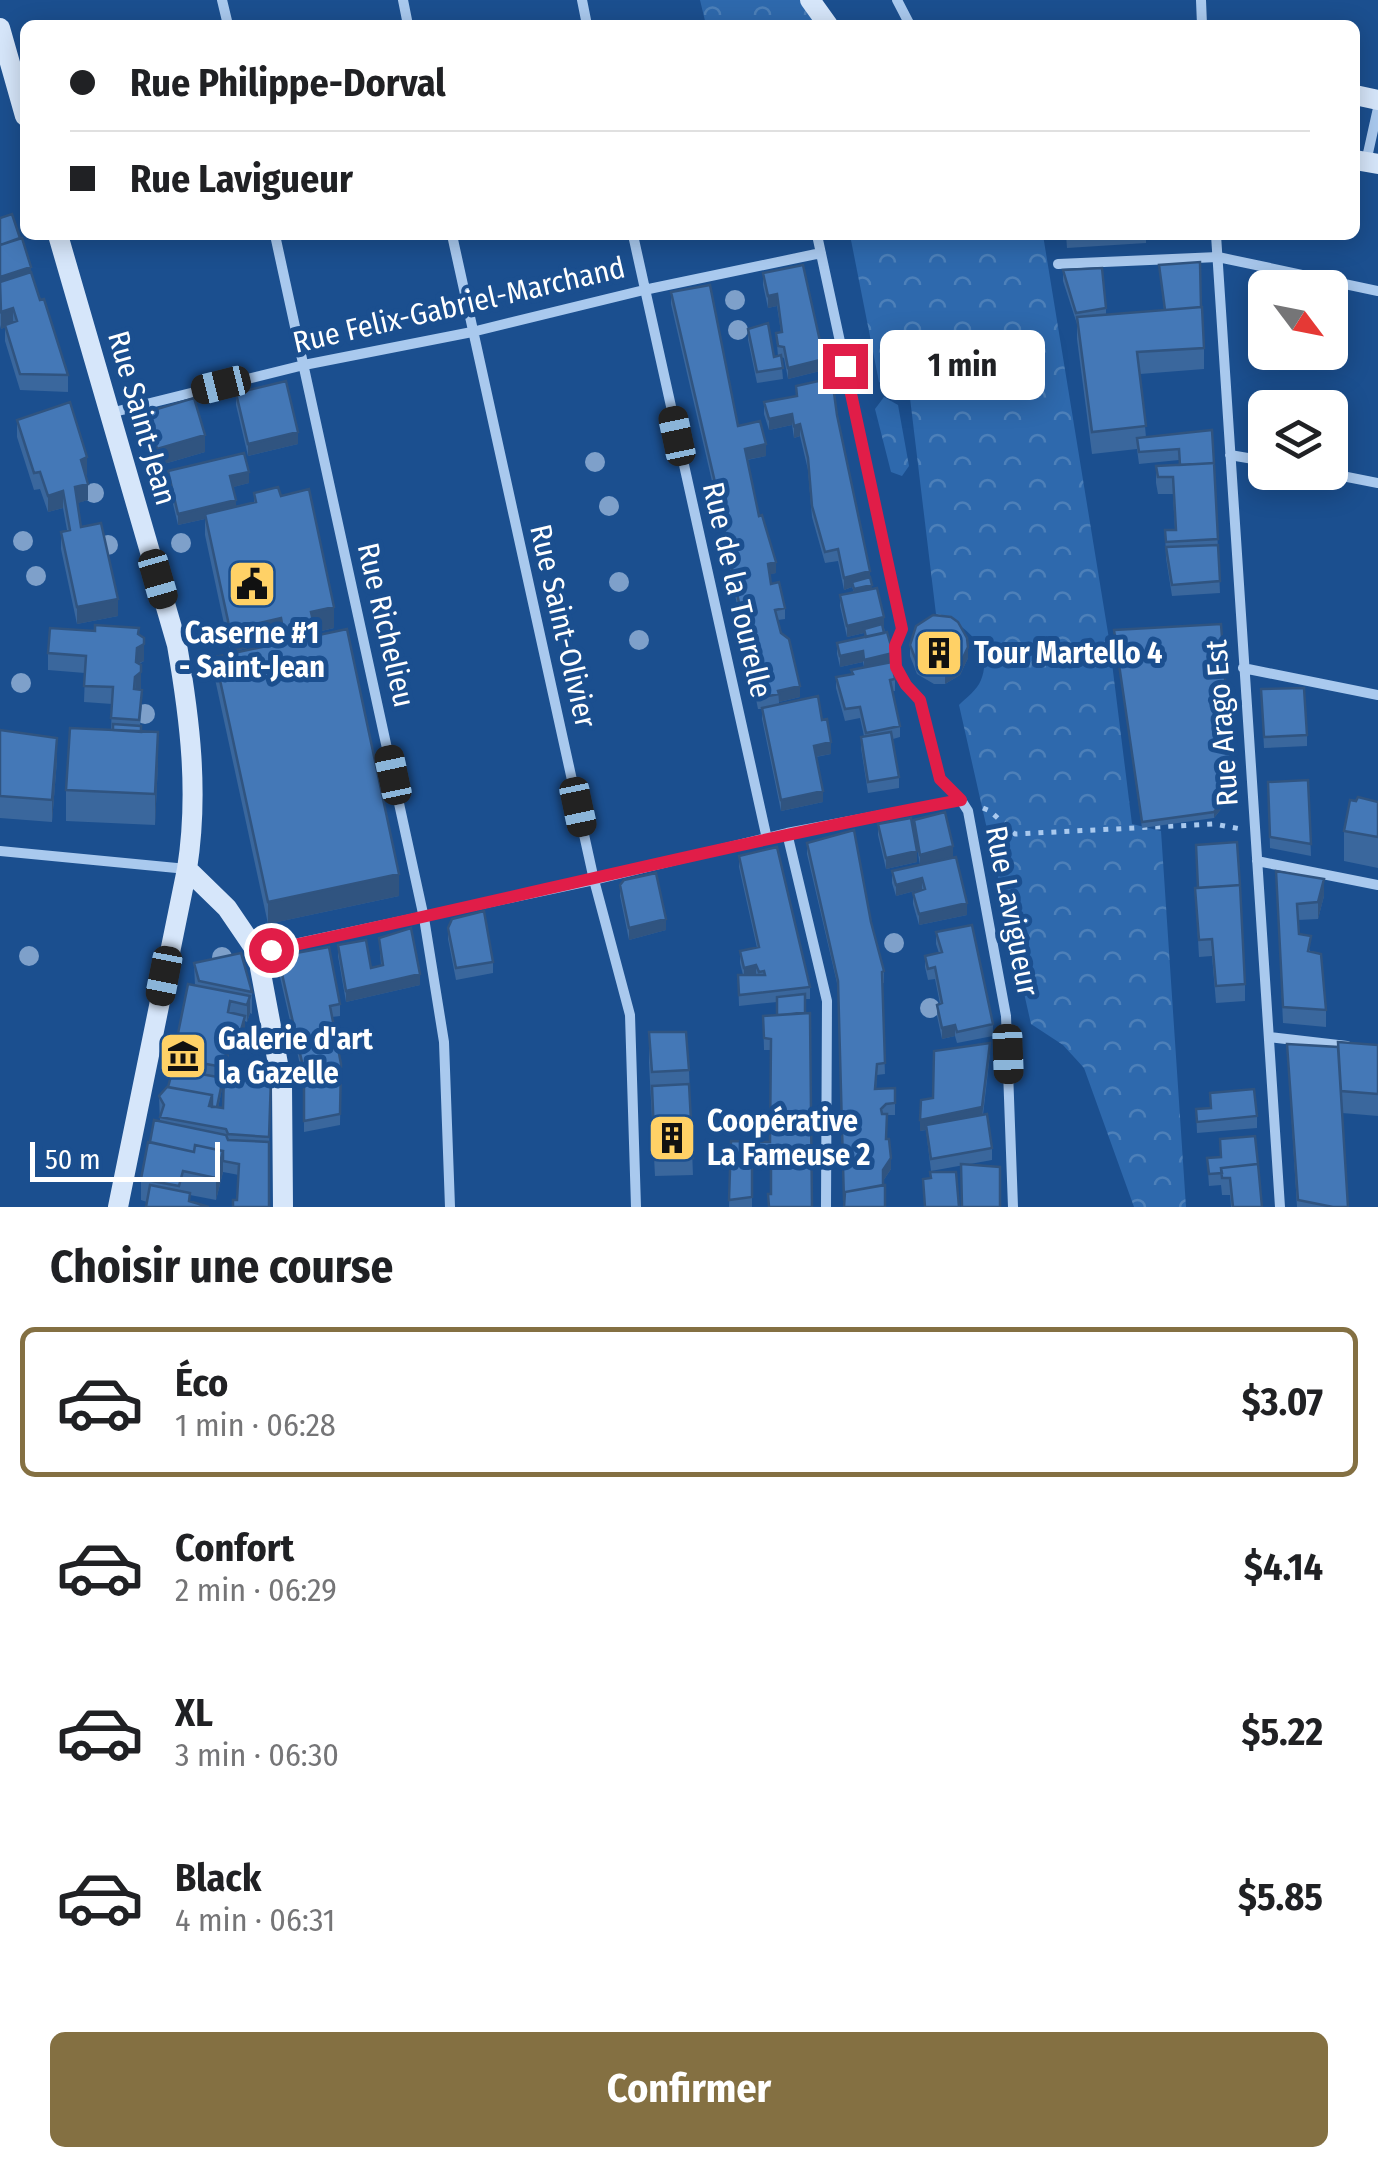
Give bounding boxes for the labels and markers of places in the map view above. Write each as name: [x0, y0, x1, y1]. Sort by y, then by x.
public building icon: Caserne #1 - Saint-Jean: [226, 558, 278, 610]
place label: Caserne #1 - Saint-Jean: [179, 615, 325, 685]
building icon: Tour Martello 4: [913, 627, 965, 679]
place label: Tour Martello 4: [974, 635, 1163, 671]
place label: Galerie d'art la Gazelle: [218, 1021, 373, 1091]
museum icon: Galerie d'art la Gazelle: [157, 1030, 209, 1082]
place label: Coopérative La Fameuse 2: [707, 1103, 871, 1173]
building icon: Coopérative La Fameuse 2: [646, 1112, 698, 1164]

